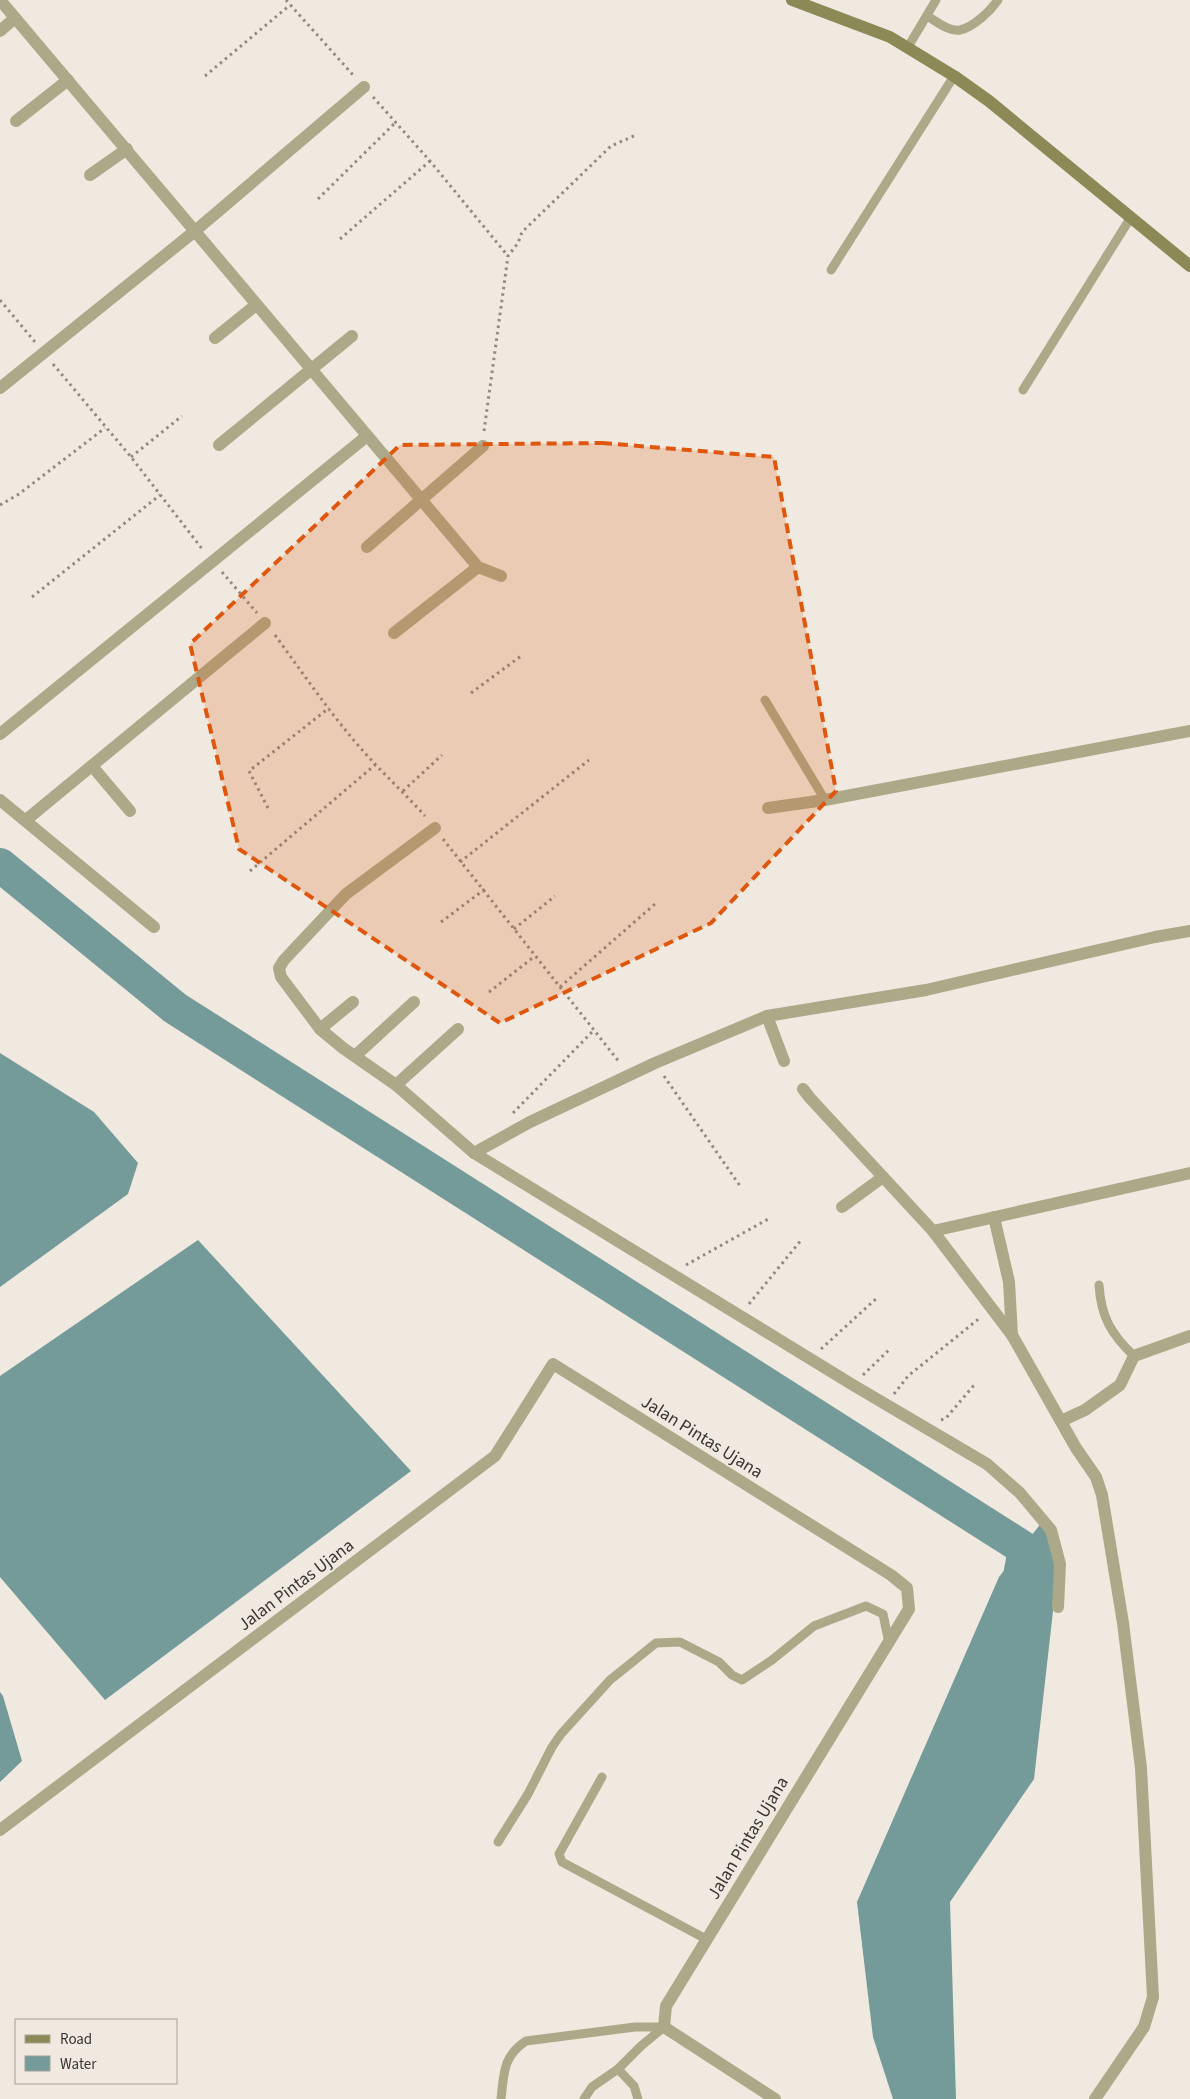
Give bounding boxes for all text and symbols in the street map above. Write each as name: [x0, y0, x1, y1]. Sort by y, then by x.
street label: Jalan Pintas Ujana: [636, 1390, 768, 1484]
street label: Jalan Pintas Ujana: [233, 1533, 359, 1637]
street label: Jalan Pintas Ujana: [701, 1772, 795, 1904]
legend: [15, 2019, 178, 2084]
text: Road: [60, 2029, 92, 2050]
text: Water: [60, 2054, 97, 2075]

